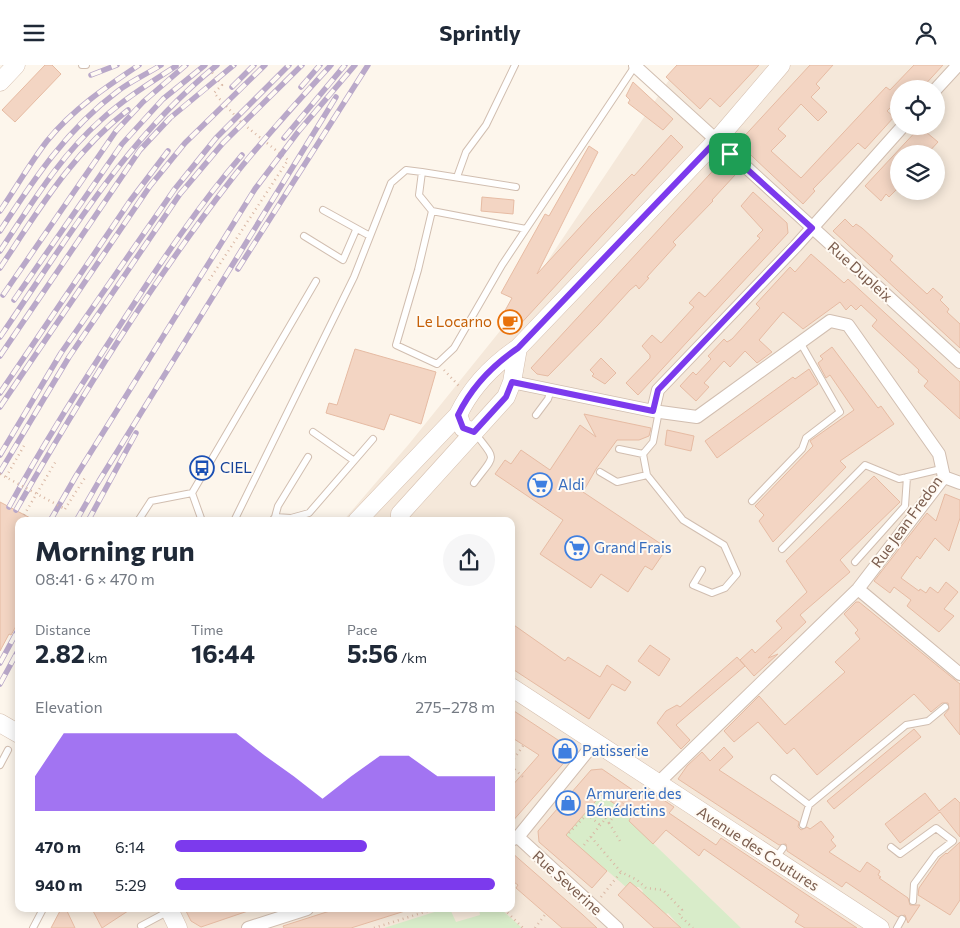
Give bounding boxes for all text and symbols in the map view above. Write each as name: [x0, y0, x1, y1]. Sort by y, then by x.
icon: menu: [20, 19, 48, 47]
text: Sprintly: [439, 19, 521, 46]
icon: person: [912, 19, 940, 47]
map controls: [890, 80, 945, 200]
button: locate: [890, 80, 945, 135]
pin: [709, 133, 751, 175]
icon: arrive: [716, 140, 744, 168]
button: layers: [890, 145, 945, 200]
street label: Rue Dupleix: [825, 237, 897, 305]
cafe icon: Le Locarno: [497, 309, 523, 335]
place label: Le Locarno: [416, 312, 492, 330]
bus stop icon: CIEL: [189, 455, 215, 481]
place label: CIEL: [220, 458, 252, 476]
supermarket icon: Aldi: [527, 472, 553, 498]
street label: Rue Jean Fredon: [867, 472, 946, 571]
place label: Aldi: [558, 475, 585, 493]
text: Morning run: [35, 533, 195, 567]
button: share: [443, 534, 495, 586]
supermarket icon: Grand Frais: [564, 535, 590, 561]
place label: Grand Frais: [594, 538, 672, 556]
text: 08:41 · 6 × 470 m: [35, 569, 155, 588]
text: Distance: [35, 621, 91, 638]
text: Time: [191, 621, 223, 638]
text: Pace: [347, 621, 377, 638]
text: 2.82: [35, 638, 85, 668]
text: 16:44: [191, 638, 255, 668]
text: 5:56: [347, 638, 398, 668]
text: km: [85, 649, 108, 666]
text: /km: [398, 649, 427, 666]
text: Elevation: [35, 697, 103, 716]
text: 275–278 m: [415, 697, 495, 716]
shop icon: Patisserie: [552, 738, 578, 764]
place label: Patisserie: [582, 741, 649, 759]
place label: Armurerie des Bénédictins: [586, 784, 682, 819]
shop icon: Armurerie des Bénédictins: [555, 790, 581, 816]
street label: Avenue des Coutures: [694, 802, 823, 894]
text: 470 m: [35, 837, 81, 856]
text: 6:14: [115, 837, 145, 856]
street label: Rue Severine: [529, 846, 606, 918]
text: 940 m: [35, 875, 82, 894]
text: 5:29: [115, 875, 147, 894]

